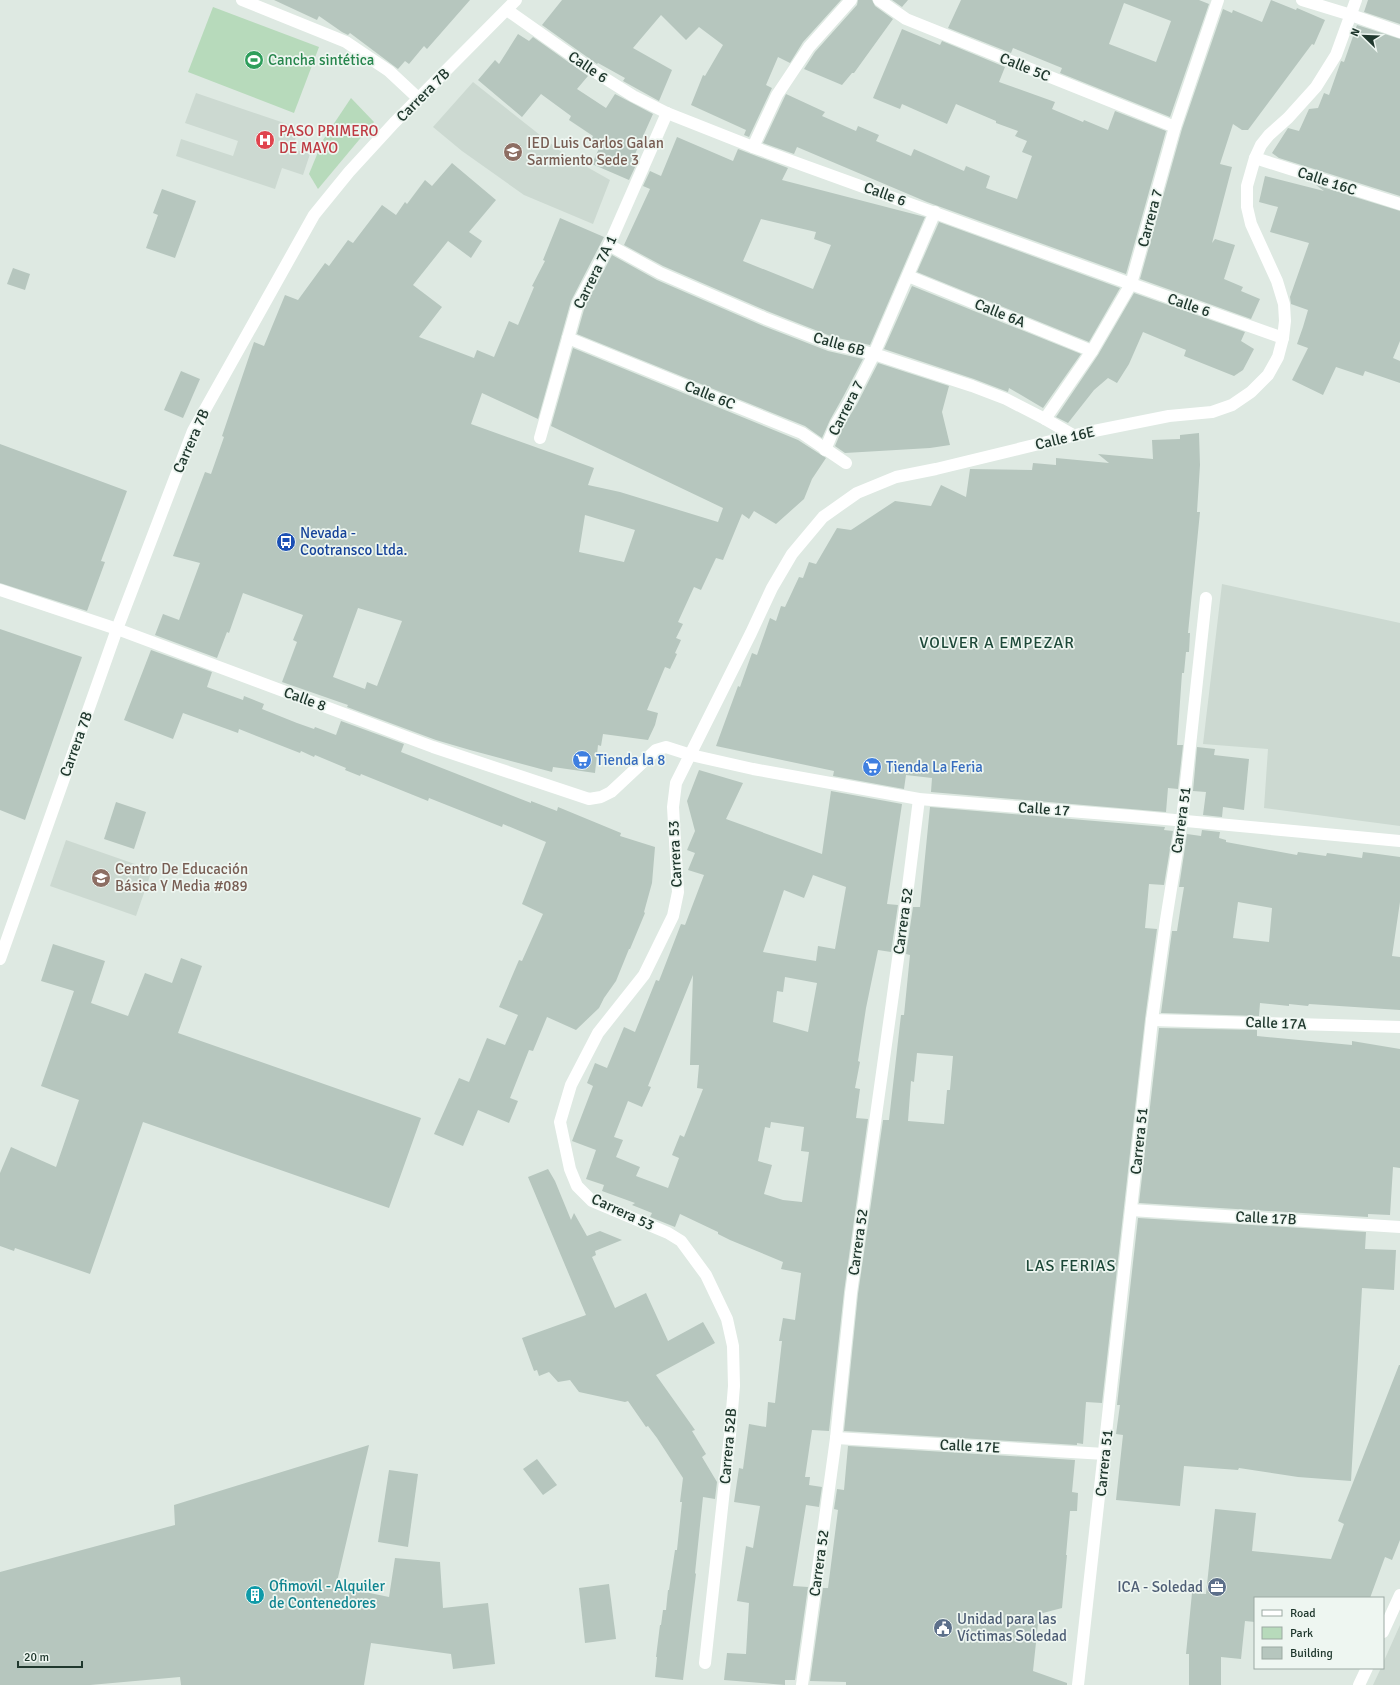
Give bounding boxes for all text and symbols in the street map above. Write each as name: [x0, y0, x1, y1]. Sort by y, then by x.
north arrow: [1344, 16, 1384, 56]
text: N: [1348, 26, 1363, 38]
street label: Calle 6: [565, 47, 611, 87]
sports icon: Cancha sintética: [243, 49, 265, 71]
street label: Calle 5C: [997, 49, 1053, 85]
place label: Cancha sintética: [268, 51, 374, 69]
street label: Carrera 7B: [392, 64, 454, 126]
place label: PASO PRIMERO DE MAYO: [279, 122, 379, 157]
hospital icon: PASO PRIMERO DE MAYO: [254, 129, 276, 151]
place label: IED Luis Carlos Galan Sarmiento Sede 3: [527, 134, 664, 169]
school or university icon: IED Luis Carlos Galan Sarmiento Sede 3: [502, 141, 524, 163]
street label: Calle 16C: [1295, 163, 1359, 199]
street label: Calle 6: [861, 178, 909, 210]
street label: Carrera 7: [1134, 187, 1166, 249]
street label: Carrera 7A 1: [569, 232, 621, 312]
street label: Calle 6: [1165, 289, 1213, 321]
street label: Calle 6A: [972, 295, 1028, 331]
street label: Calle 6B: [811, 328, 867, 360]
street label: Calle 6C: [682, 377, 738, 413]
street label: Carrera 7: [825, 378, 867, 438]
street label: Carrera 7B: [169, 406, 213, 476]
street label: Calle 16E: [1033, 422, 1097, 454]
place label: Nevada - Cootransco Ltda.: [300, 524, 407, 559]
bus stop icon: Nevada - Cootransco Ltda.: [275, 531, 297, 553]
district label: VOLVER A EMPEZAR: [919, 633, 1075, 653]
street label: Calle 8: [281, 683, 329, 715]
street label: Carrera 7B: [56, 709, 96, 779]
supermarket icon: Tienda la 8: [571, 749, 593, 771]
place label: Tienda la 8: [596, 751, 665, 769]
supermarket icon: Tienda La Feria: [861, 756, 883, 778]
place label: Tienda La Feria: [886, 758, 983, 776]
street label: Carrera 51: [1167, 785, 1195, 855]
street label: Calle 17: [1017, 798, 1071, 820]
street label: Carrera 53: [664, 820, 686, 888]
place label: Centro De Educación Básica Y Media #089: [115, 860, 248, 895]
school or university icon: Centro De Educación Básica Y Media #089: [90, 867, 112, 889]
street label: Carrera 52: [889, 886, 917, 956]
street label: Calle 17A: [1245, 1013, 1307, 1033]
street label: Carrera 51: [1127, 1107, 1151, 1175]
street label: Carrera 53: [589, 1190, 657, 1234]
street label: Carrera 52: [844, 1207, 872, 1277]
street label: Calle 17B: [1235, 1207, 1297, 1229]
district label: LAS FERIAS: [1026, 1256, 1116, 1276]
street label: Carrera 52B: [716, 1407, 740, 1485]
street label: Carrera 51: [1092, 1429, 1116, 1497]
street label: Calle 17E: [939, 1435, 1001, 1457]
street label: Carrera 52: [805, 1528, 833, 1598]
office icon: ICA - Soledad: [1206, 1576, 1228, 1598]
place label: Ofimovil - Alquiler de Contenedores: [269, 1577, 385, 1612]
place label: ICA - Soledad: [1117, 1578, 1203, 1596]
building icon: Ofimovil - Alquiler de Contenedores: [244, 1584, 266, 1606]
legend: [1254, 1597, 1384, 1669]
text: Road: [1290, 1606, 1316, 1621]
place label: Unidad para las Víctimas Soledad: [957, 1610, 1067, 1645]
public building icon: Unidad para las Víctimas Soledad: [932, 1617, 954, 1639]
text: Park: [1290, 1626, 1313, 1641]
scale bar: [18, 1643, 82, 1669]
text: Building: [1290, 1646, 1333, 1661]
text: 20 m: [24, 1650, 49, 1665]

